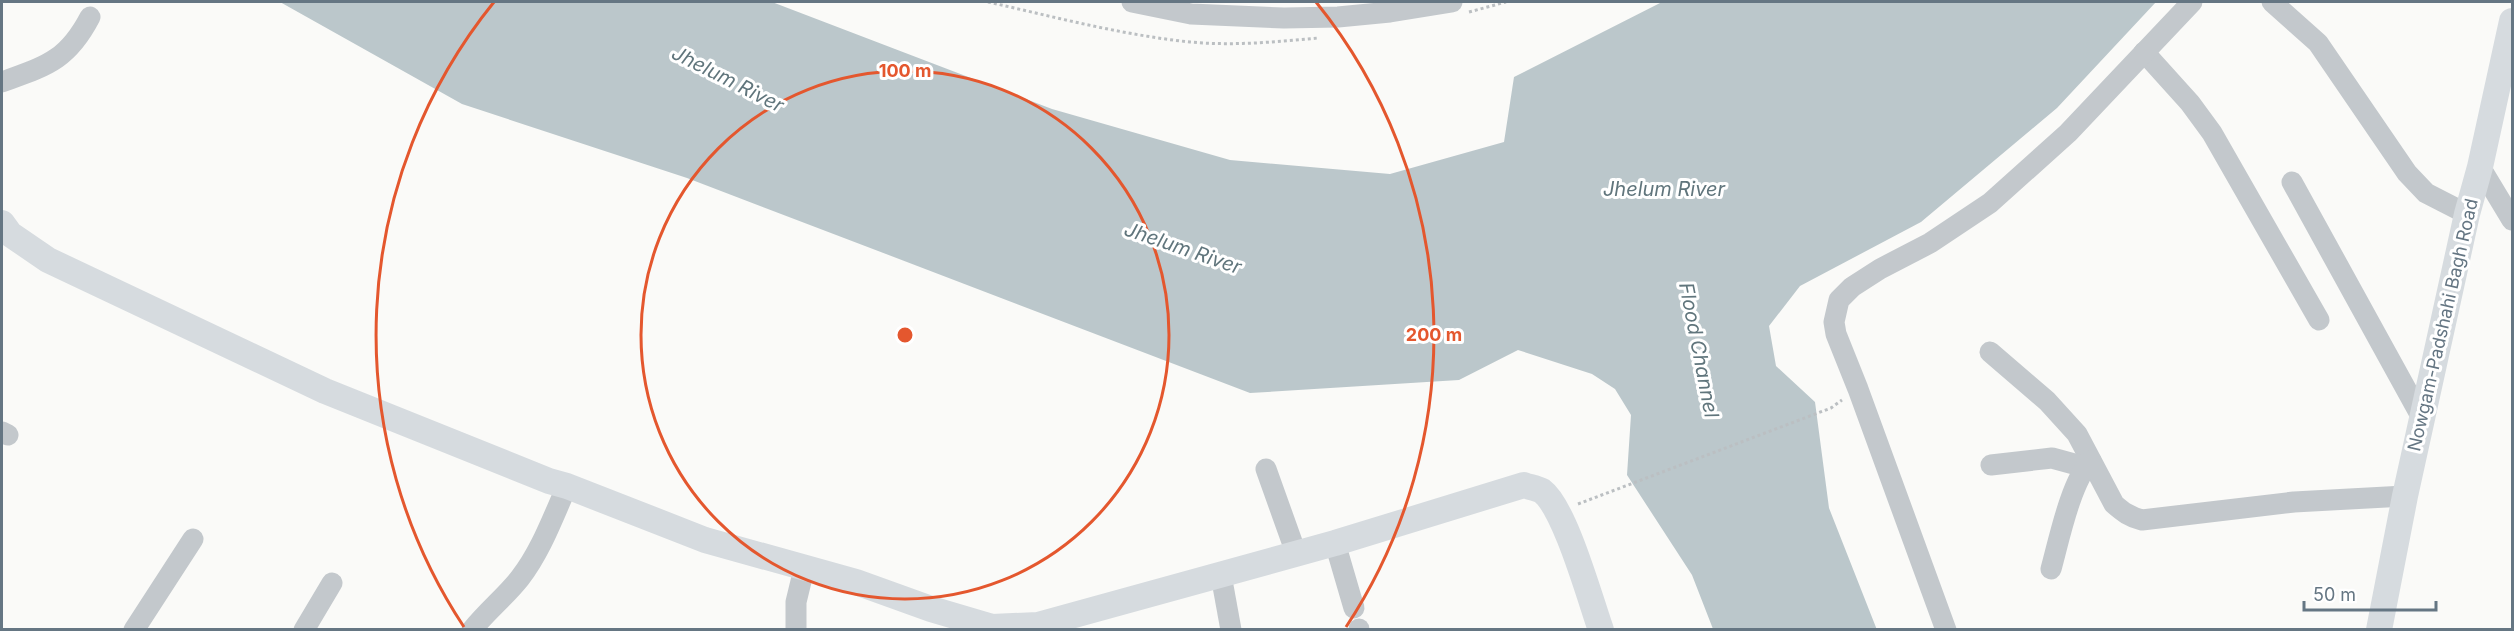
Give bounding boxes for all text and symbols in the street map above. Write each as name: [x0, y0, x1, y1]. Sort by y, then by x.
water label: Jhelum River: [668, 41, 788, 118]
text: 100 m: [879, 60, 931, 81]
water label: Jhelum River: [1603, 177, 1726, 201]
street label: Nowgam-Padshahi Bagh Road: [2403, 197, 2482, 453]
water label: Jhelum River: [1121, 217, 1245, 279]
water label: Flood Channel: [1674, 280, 1724, 420]
text: 200 m: [1406, 324, 1462, 345]
centre of rings: [895, 325, 915, 345]
scale bar: [2304, 574, 2436, 612]
text: 50 m: [2313, 584, 2356, 605]

